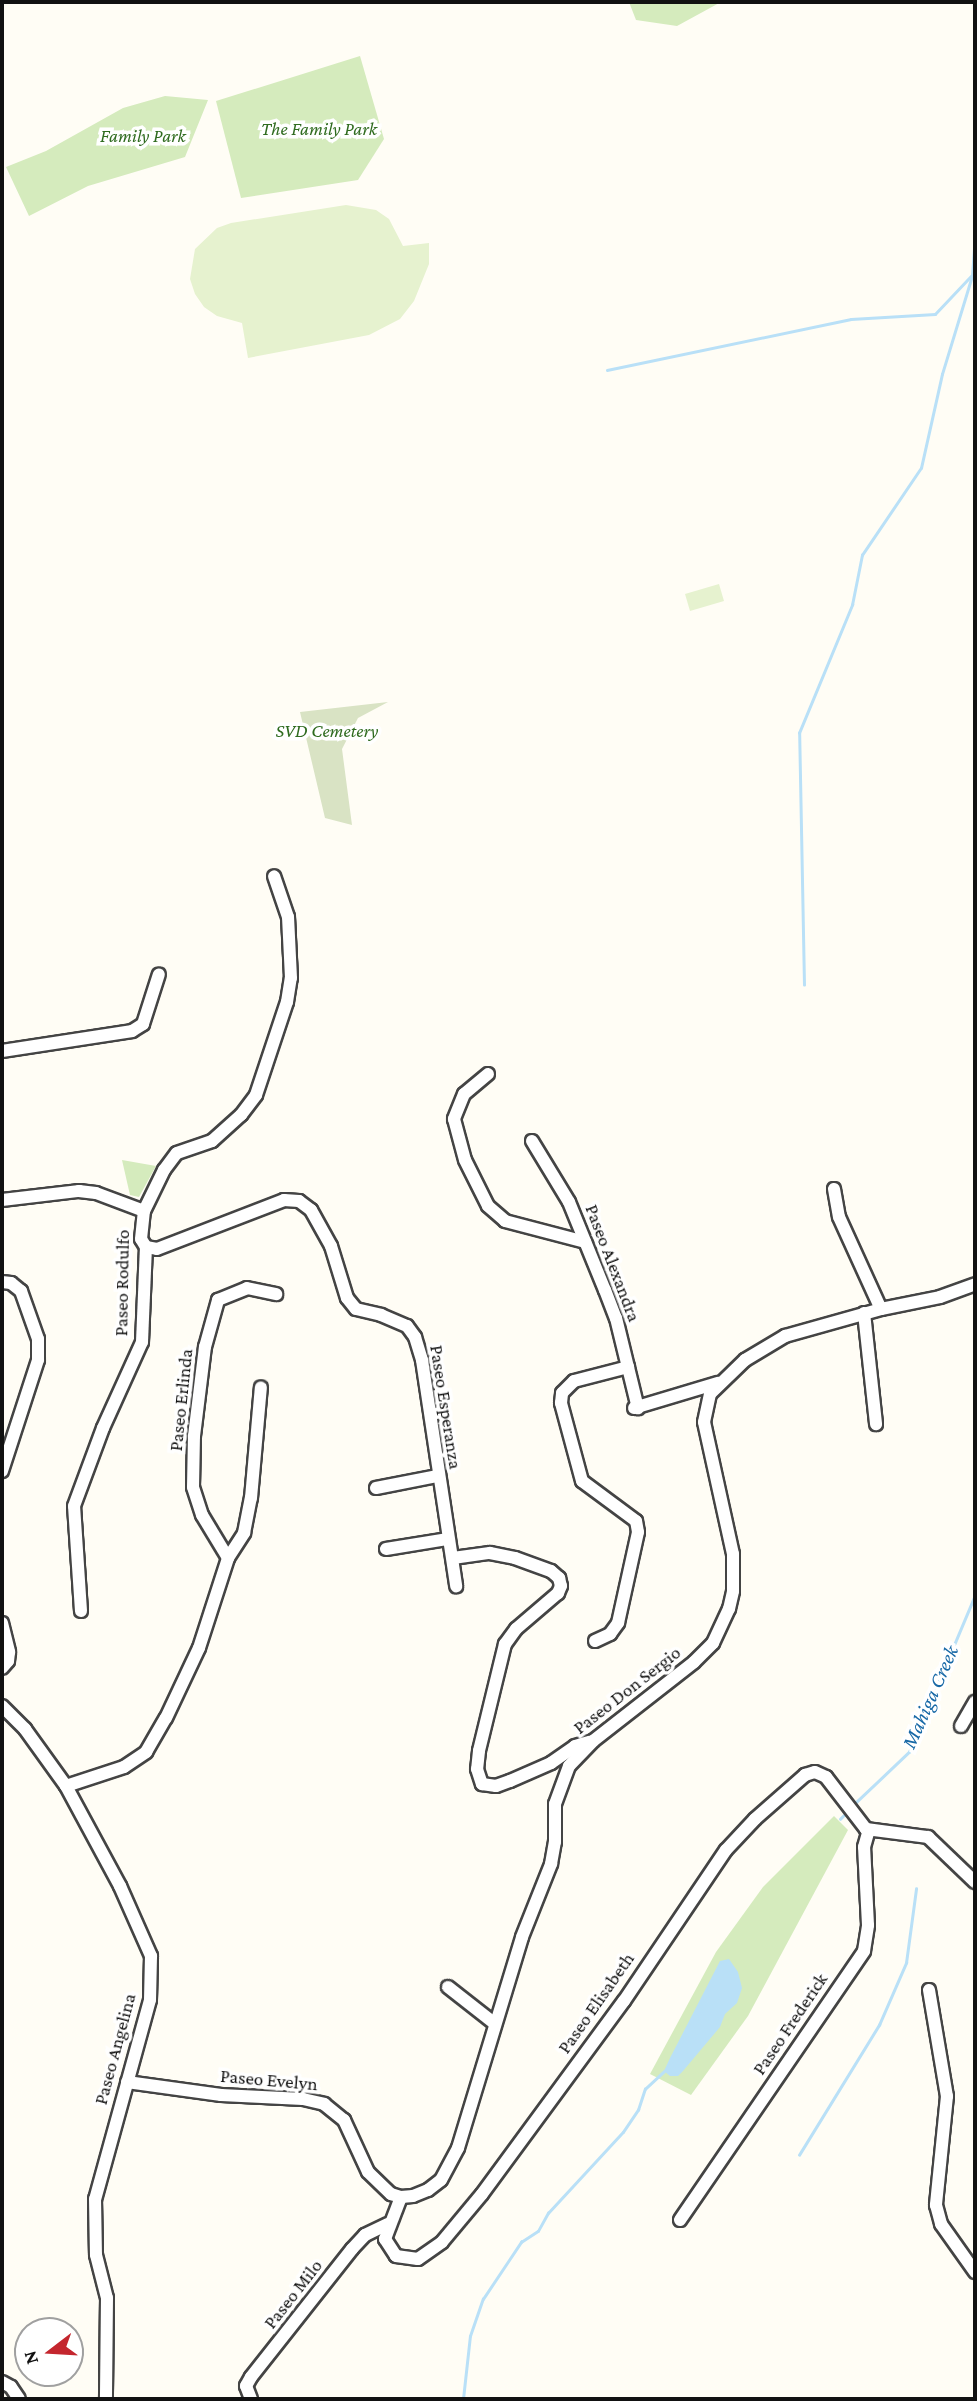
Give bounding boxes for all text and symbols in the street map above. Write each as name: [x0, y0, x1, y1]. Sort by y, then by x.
park label: The Family Park: [261, 118, 377, 140]
park label: Family Park: [100, 125, 186, 147]
park label: SVD Cemetery: [276, 720, 378, 742]
street label: Paseo Alexandra: [580, 1201, 646, 1325]
street label: Paseo Rodulfo: [110, 1230, 134, 1336]
street label: Paseo Esperanza: [425, 1343, 467, 1471]
street label: Paseo Erlinda: [164, 1348, 198, 1452]
street label: Paseo Don Sergio: [569, 1641, 685, 1739]
water label: Mahiga Creek: [896, 1641, 964, 1753]
street label: Paseo Elisabeth: [553, 1948, 639, 2058]
street label: Paseo Frederick: [748, 1969, 832, 2079]
street label: Paseo Angelina: [89, 1991, 141, 2107]
street label: Paseo Evelyn: [219, 2064, 319, 2096]
street label: Paseo Milo: [259, 2255, 327, 2333]
north arrow: [14, 2317, 84, 2387]
text: N: [18, 2348, 42, 2367]

